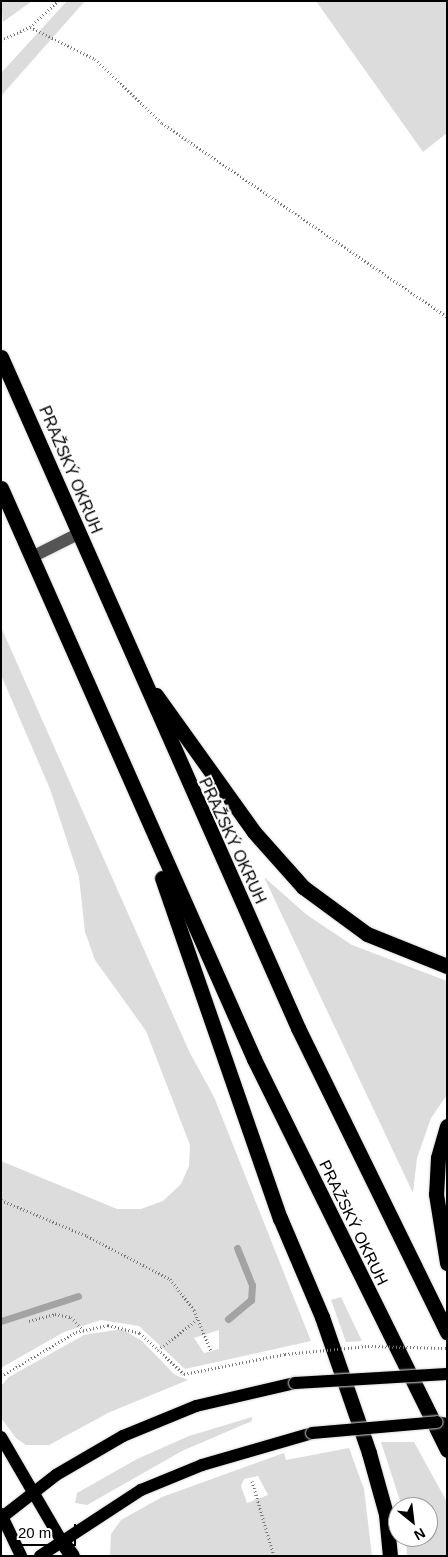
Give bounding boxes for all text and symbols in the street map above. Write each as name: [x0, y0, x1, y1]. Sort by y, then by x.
street label: PRAŽSKÝ OKRUH: [34, 403, 106, 537]
street label: PRAŽSKÝ OKRUH: [194, 775, 270, 907]
street label: PRAŽSKÝ OKRUH: [314, 1157, 392, 1289]
north arrow: [388, 1497, 438, 1547]
scale bar: [12, 1514, 79, 1546]
text: 20 m: [18, 1524, 51, 1541]
text: N: [411, 1525, 428, 1544]

